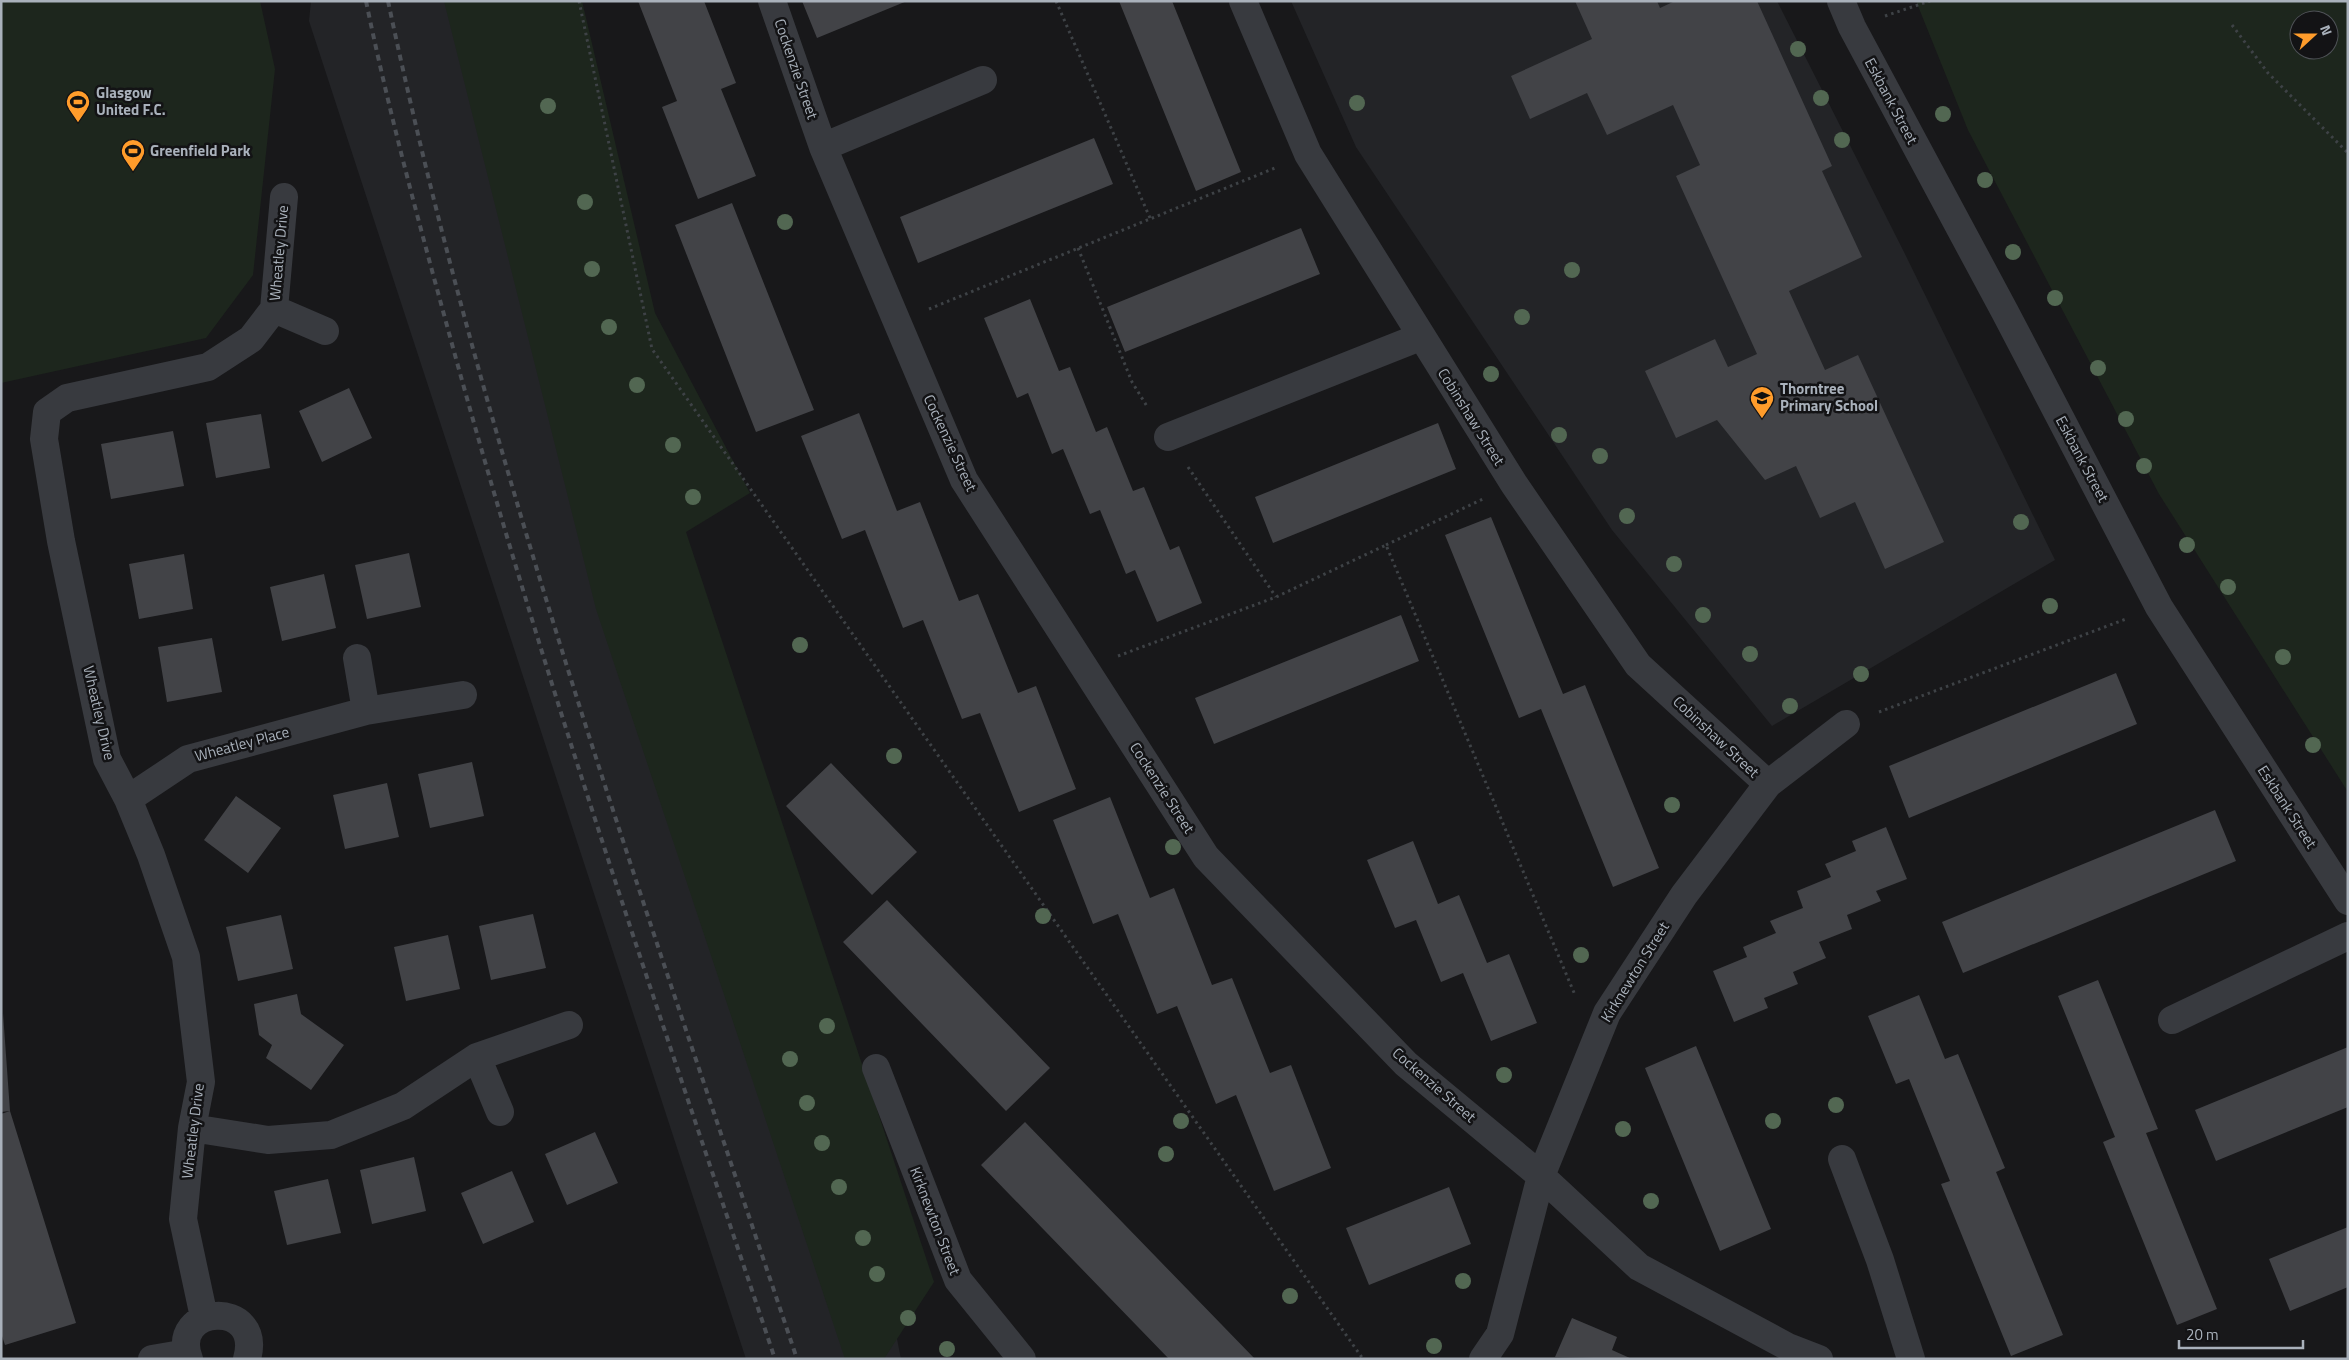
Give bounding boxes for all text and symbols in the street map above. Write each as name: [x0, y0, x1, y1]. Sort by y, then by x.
north arrow: [2289, 10, 2339, 60]
street label: Cockenzie Street: [769, 16, 825, 123]
text: N: [2315, 22, 2338, 38]
street label: Eskbank Street: [1859, 53, 1924, 149]
place label: Glasgow United F.C.: [96, 81, 166, 121]
sports icon: Glasgow United F.C.: [65, 89, 91, 123]
sports icon: Greenfield Park: [120, 138, 146, 172]
place label: Greenfield Park: [150, 139, 251, 162]
street label: Wheatley Drive: [263, 204, 294, 302]
street label: Cobinshaw Street: [1432, 364, 1511, 471]
place label: Thorntree Primary School: [1780, 377, 1878, 417]
school or university icon: Thorntree Primary School: [1749, 385, 1775, 419]
street label: Cockenzie Street: [918, 390, 983, 496]
street label: Eskbank Street: [2050, 411, 2115, 507]
street label: Wheatley Drive: [77, 664, 121, 762]
street label: Cobinshaw Street: [1668, 690, 1765, 783]
street label: Wheatley Place: [192, 720, 292, 767]
street label: Cockenzie Street: [1124, 738, 1201, 839]
street label: Eskbank Street: [2252, 761, 2323, 853]
street label: Kirknewton Street: [1595, 917, 1675, 1026]
street label: Cockenzie Street: [1387, 1042, 1482, 1128]
street label: Wheatley Drive: [175, 1082, 210, 1180]
street label: Kirknewton Street: [904, 1163, 967, 1279]
scale bar: [2179, 1318, 2303, 1350]
text: 20 m: [2186, 1323, 2219, 1346]

